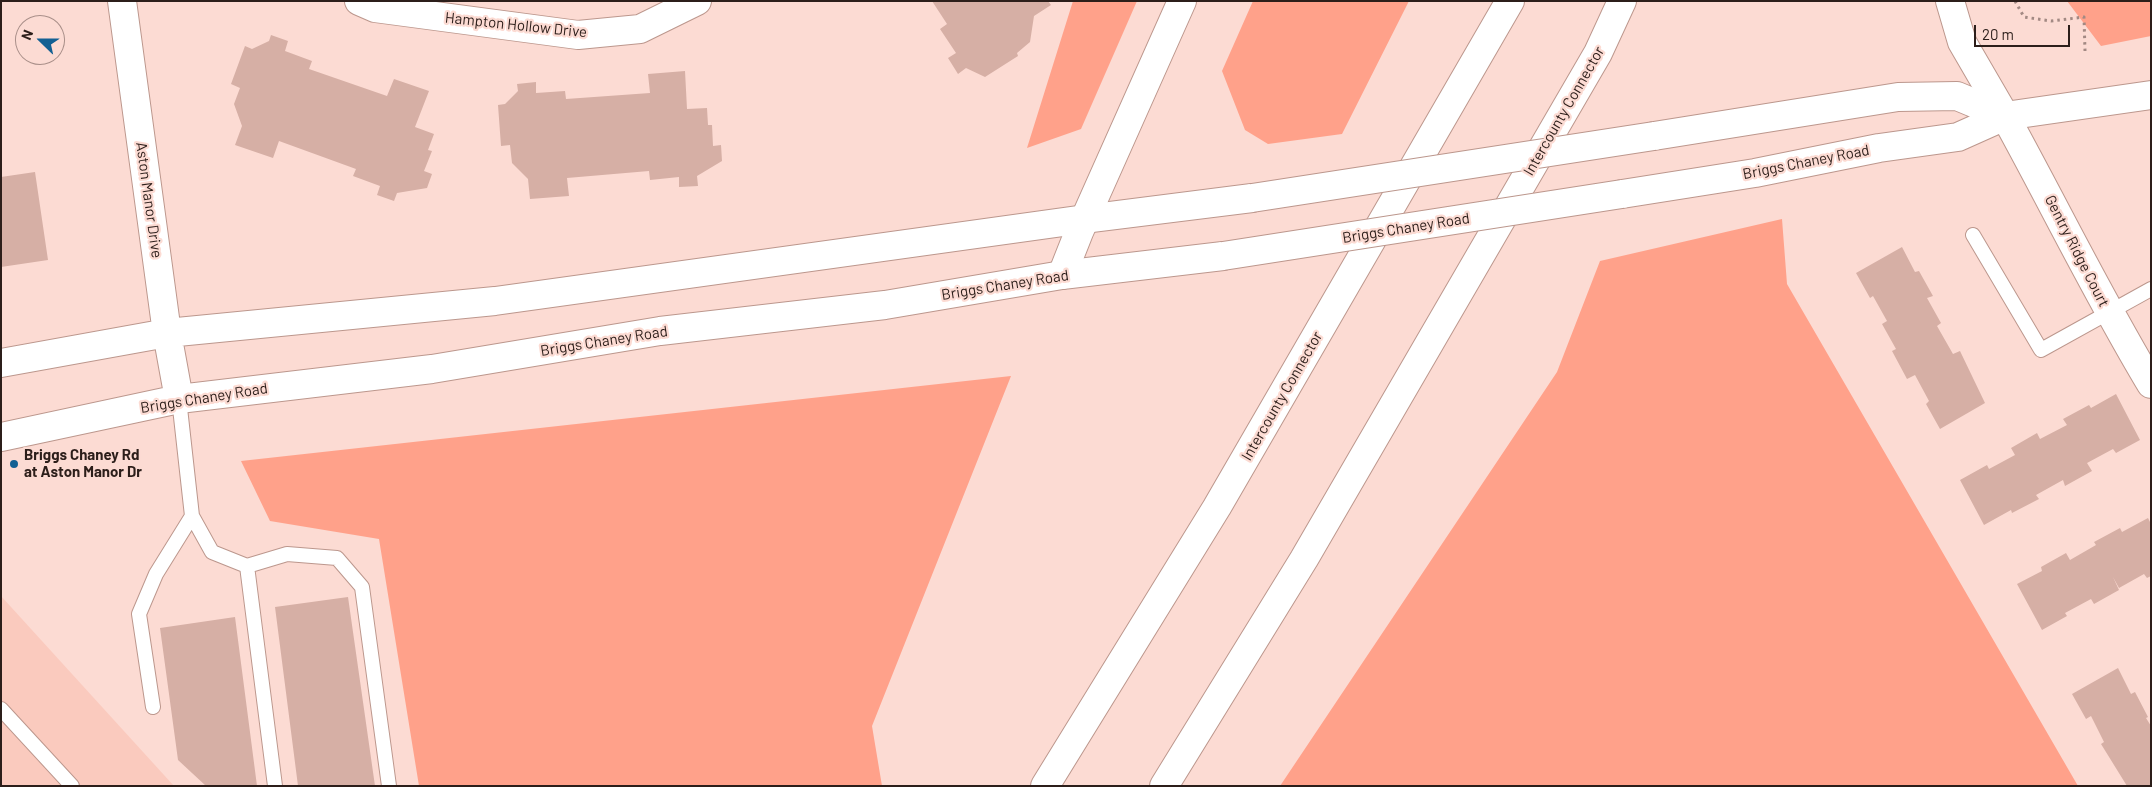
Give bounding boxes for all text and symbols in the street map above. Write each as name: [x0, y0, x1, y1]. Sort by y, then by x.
street label: Hampton Hollow Drive: [444, 9, 588, 41]
north arrow: [15, 15, 65, 65]
scale bar: [1977, 15, 2073, 47]
text: 20 m: [1982, 25, 2014, 43]
text: N: [17, 27, 36, 42]
street label: Intercounty Connector: [1520, 43, 1608, 179]
street label: Aston Manor Drive: [132, 141, 166, 259]
street label: Briggs Chaney Road: [1741, 141, 1871, 183]
street label: Gentry Ridge Court: [2041, 192, 2113, 310]
street label: Briggs Chaney Road: [1341, 209, 1471, 247]
street label: Briggs Chaney Road: [940, 266, 1070, 304]
street label: Briggs Chaney Road: [539, 322, 669, 360]
street label: Intercounty Connector: [1238, 328, 1326, 464]
street label: Briggs Chaney Road: [139, 379, 269, 417]
place label: Briggs Chaney Rd at Aston Manor Dr: [24, 446, 142, 481]
marker: Briggs Chaney Rd at Aston Manor Dr: [8, 458, 20, 470]

